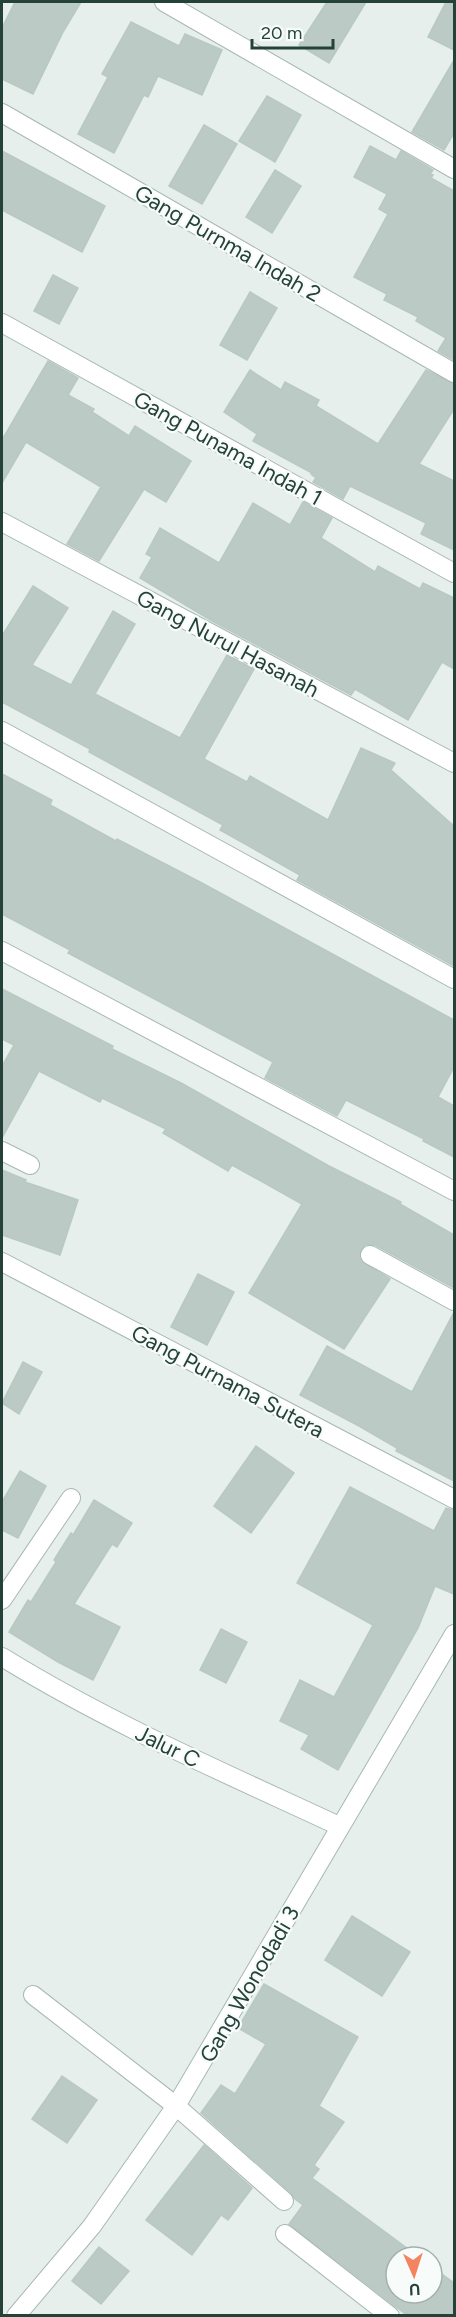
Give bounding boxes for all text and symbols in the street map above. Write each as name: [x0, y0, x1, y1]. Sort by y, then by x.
scale bar: [252, 12, 333, 50]
text: 20 m: [261, 22, 302, 44]
street label: Gang Purnma Indah 2: [130, 179, 326, 308]
street label: Gang Punama Indah 1: [129, 385, 327, 512]
street label: Gang Nurul Hasanah: [132, 584, 324, 703]
street label: Gang Purnama Sutera: [127, 1319, 329, 1444]
street label: Jalur C: [131, 1719, 205, 1774]
street label: Gang Wonodadi 3: [194, 1901, 305, 2067]
north arrow: [384, 2245, 444, 2305]
text: U: [409, 2280, 421, 2299]

